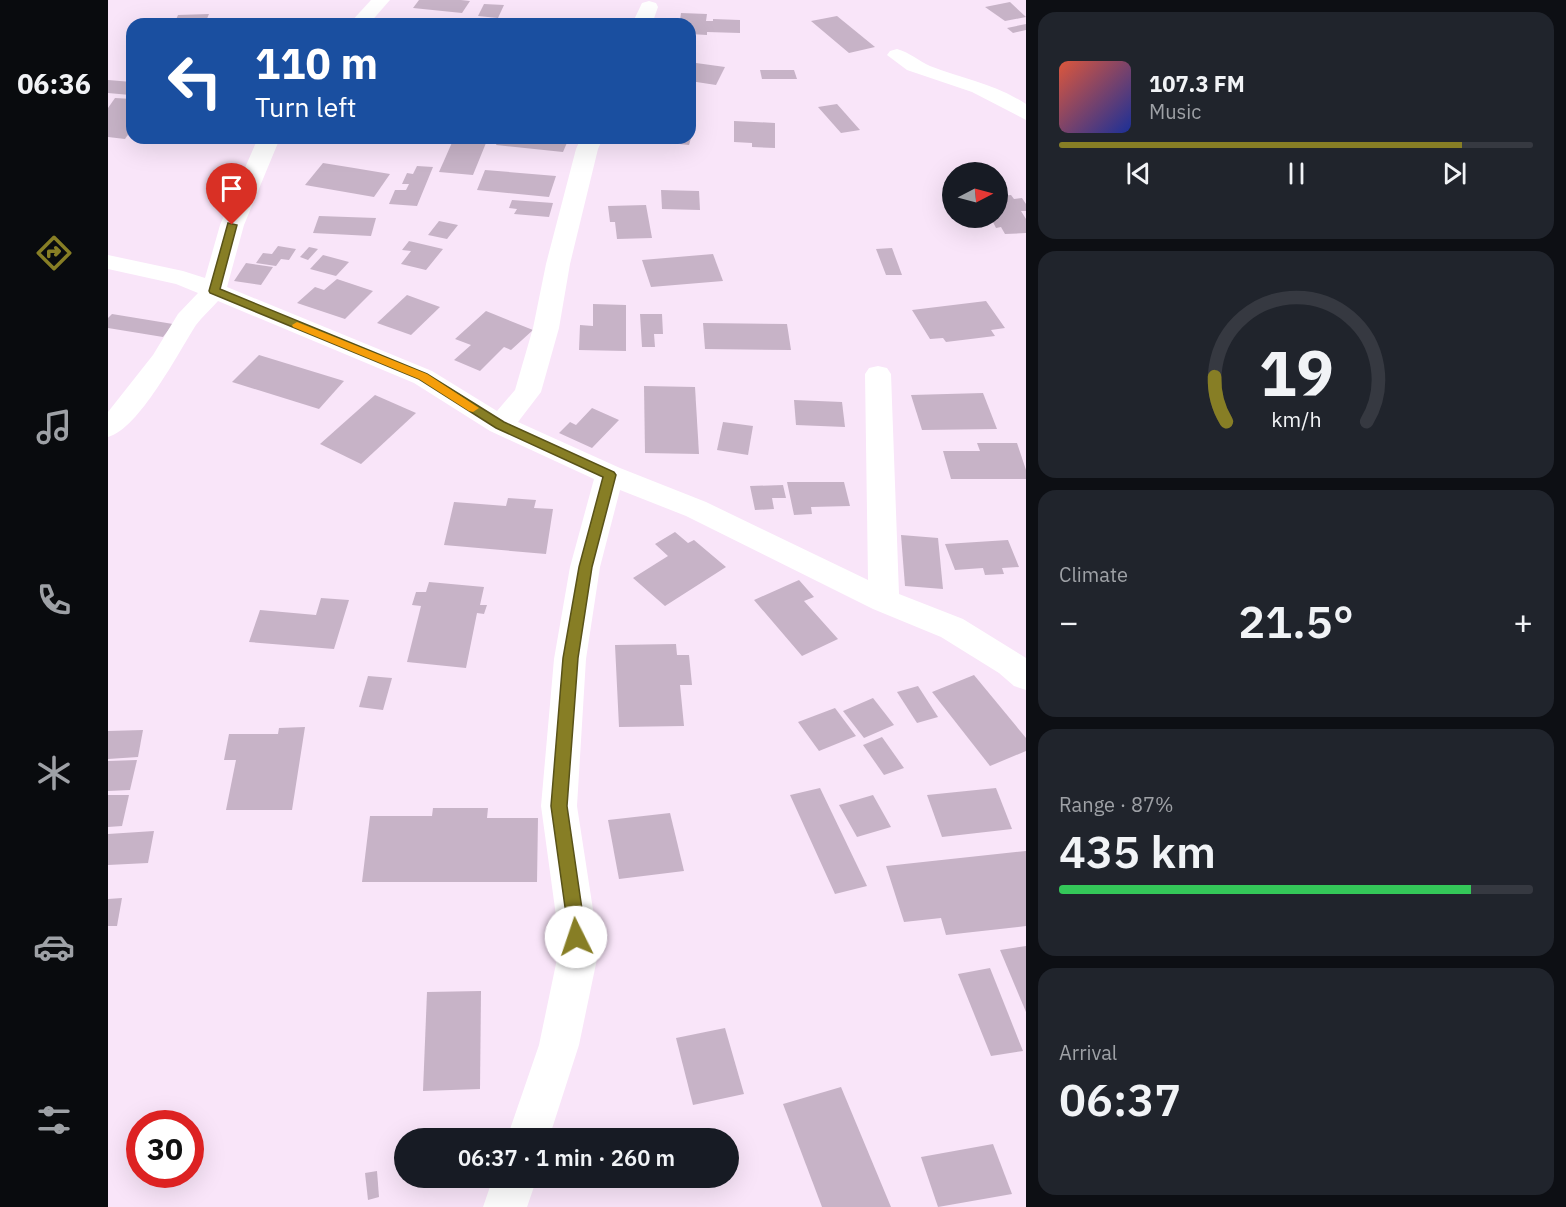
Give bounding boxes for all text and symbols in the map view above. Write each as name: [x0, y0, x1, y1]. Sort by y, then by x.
text: 110 m: [255, 36, 378, 91]
icon: left: [156, 42, 234, 120]
text: 06:36: [17, 66, 91, 101]
text: 107.3 FM: [1149, 69, 1245, 98]
text: Turn left: [255, 89, 356, 124]
text: Music: [1149, 98, 1201, 125]
icon: previous: [1122, 157, 1155, 190]
icon: pause: [1280, 157, 1313, 190]
icon: next: [1438, 157, 1471, 190]
north arrow: [942, 162, 1008, 228]
map controls: [942, 162, 1008, 228]
pin: [206, 163, 257, 225]
icon: arrive: [215, 172, 248, 205]
icon: directions: [33, 232, 75, 274]
text: 19: [1259, 332, 1333, 413]
text: km/h: [1271, 405, 1321, 433]
icon: music: [33, 406, 75, 448]
text: Climate: [1059, 561, 1128, 588]
icon: phone: [33, 579, 75, 621]
text: 21.5°: [1238, 592, 1354, 650]
text: −: [1059, 600, 1079, 643]
text: +: [1513, 600, 1533, 643]
icon: climate: [33, 752, 75, 794]
text: Range · 87%: [1059, 791, 1174, 818]
text: 435 km: [1059, 822, 1216, 880]
position arrow: [544, 905, 608, 969]
icon: car: [33, 926, 75, 968]
text: Arrival: [1059, 1039, 1117, 1066]
text: 06:37: [1059, 1070, 1181, 1128]
icon: filters: [33, 1099, 75, 1141]
speed limit sign: 30: [126, 1110, 204, 1188]
text: 06:37 · 1 min · 260 m: [458, 1143, 675, 1172]

